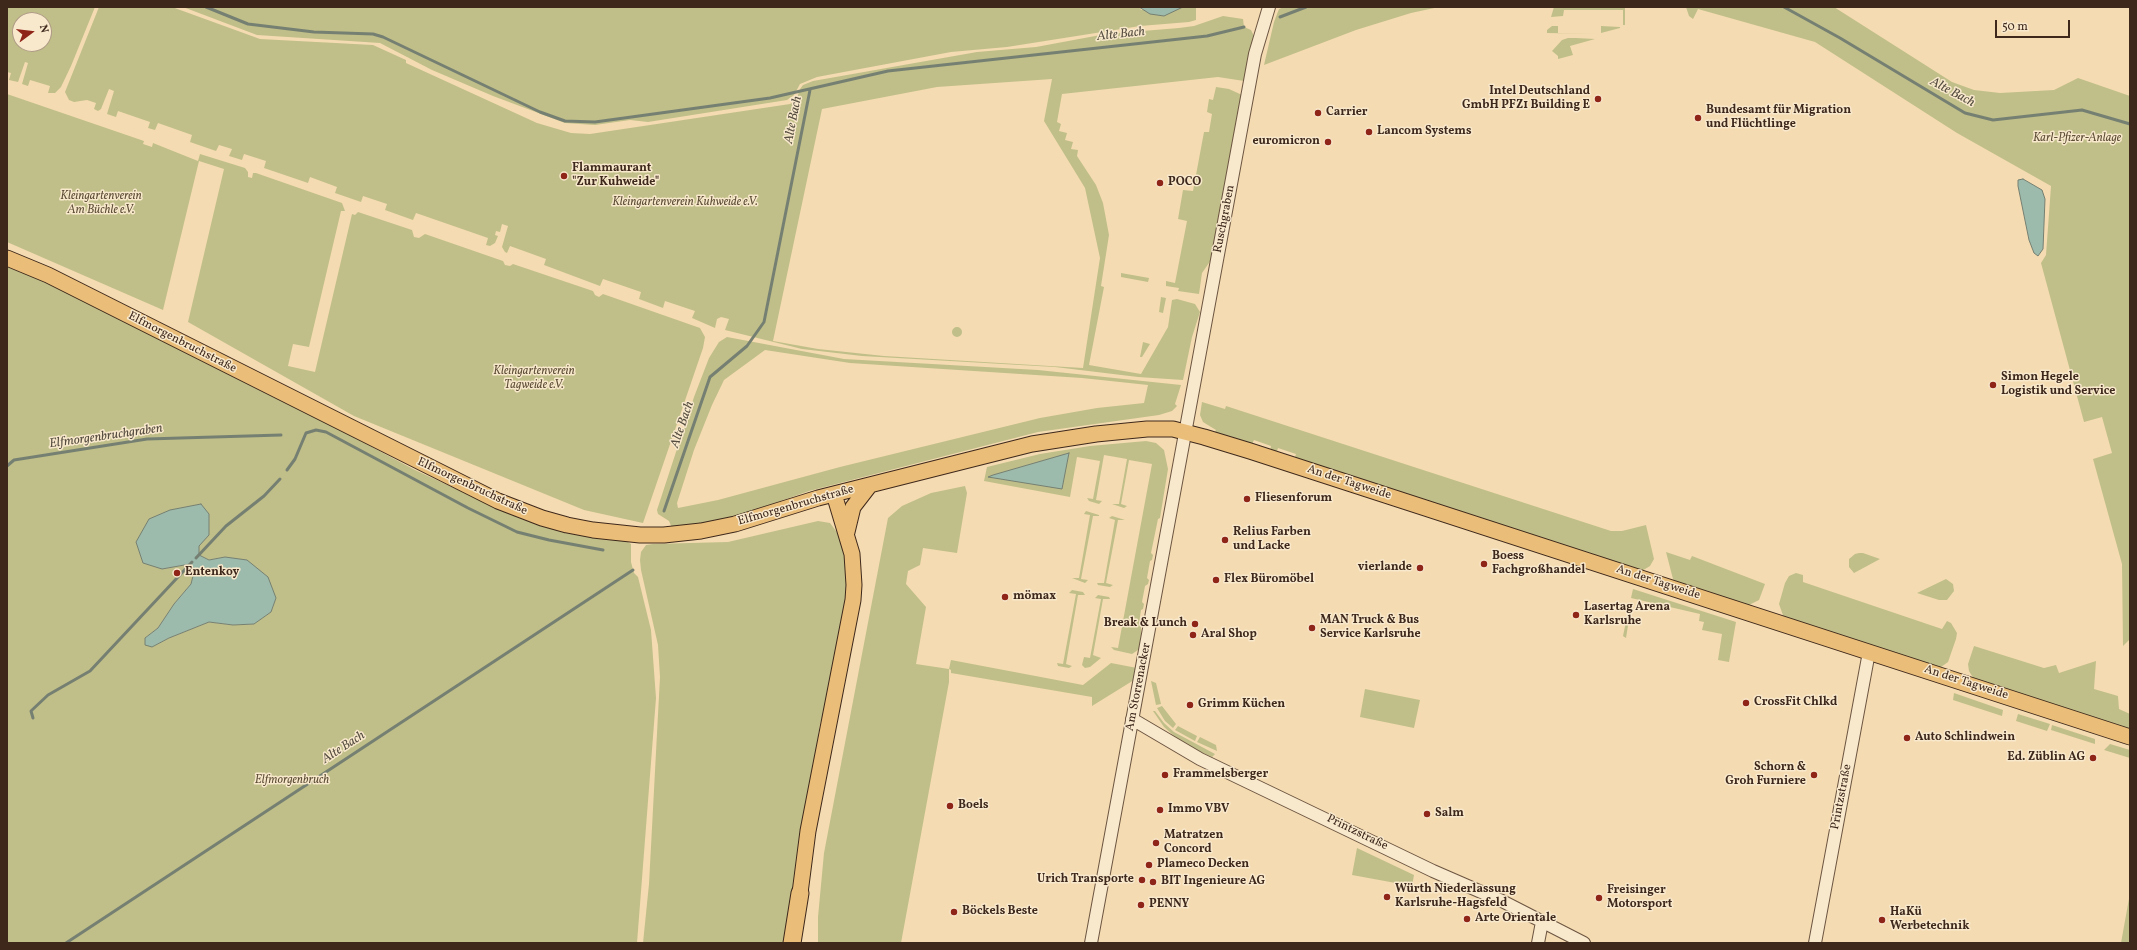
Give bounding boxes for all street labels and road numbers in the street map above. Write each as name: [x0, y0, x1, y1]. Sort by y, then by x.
street label: Ruschgraben: [1211, 184, 1239, 254]
street label: Elfmorgenbruchstraße: [125, 309, 239, 377]
street label: Elfmorgenbruchstraße: [415, 455, 529, 519]
street label: An der Tagweide: [1305, 463, 1393, 503]
street label: Elfmorgenbruchstraße: [736, 483, 856, 529]
street label: An der Tagweide: [1614, 563, 1702, 603]
street label: Am Storrenacker: [1123, 642, 1155, 732]
street label: An der Tagweide: [1922, 663, 2010, 703]
street label: Printzstraße: [1829, 763, 1855, 831]
street label: Printzstraße: [1324, 812, 1390, 854]

